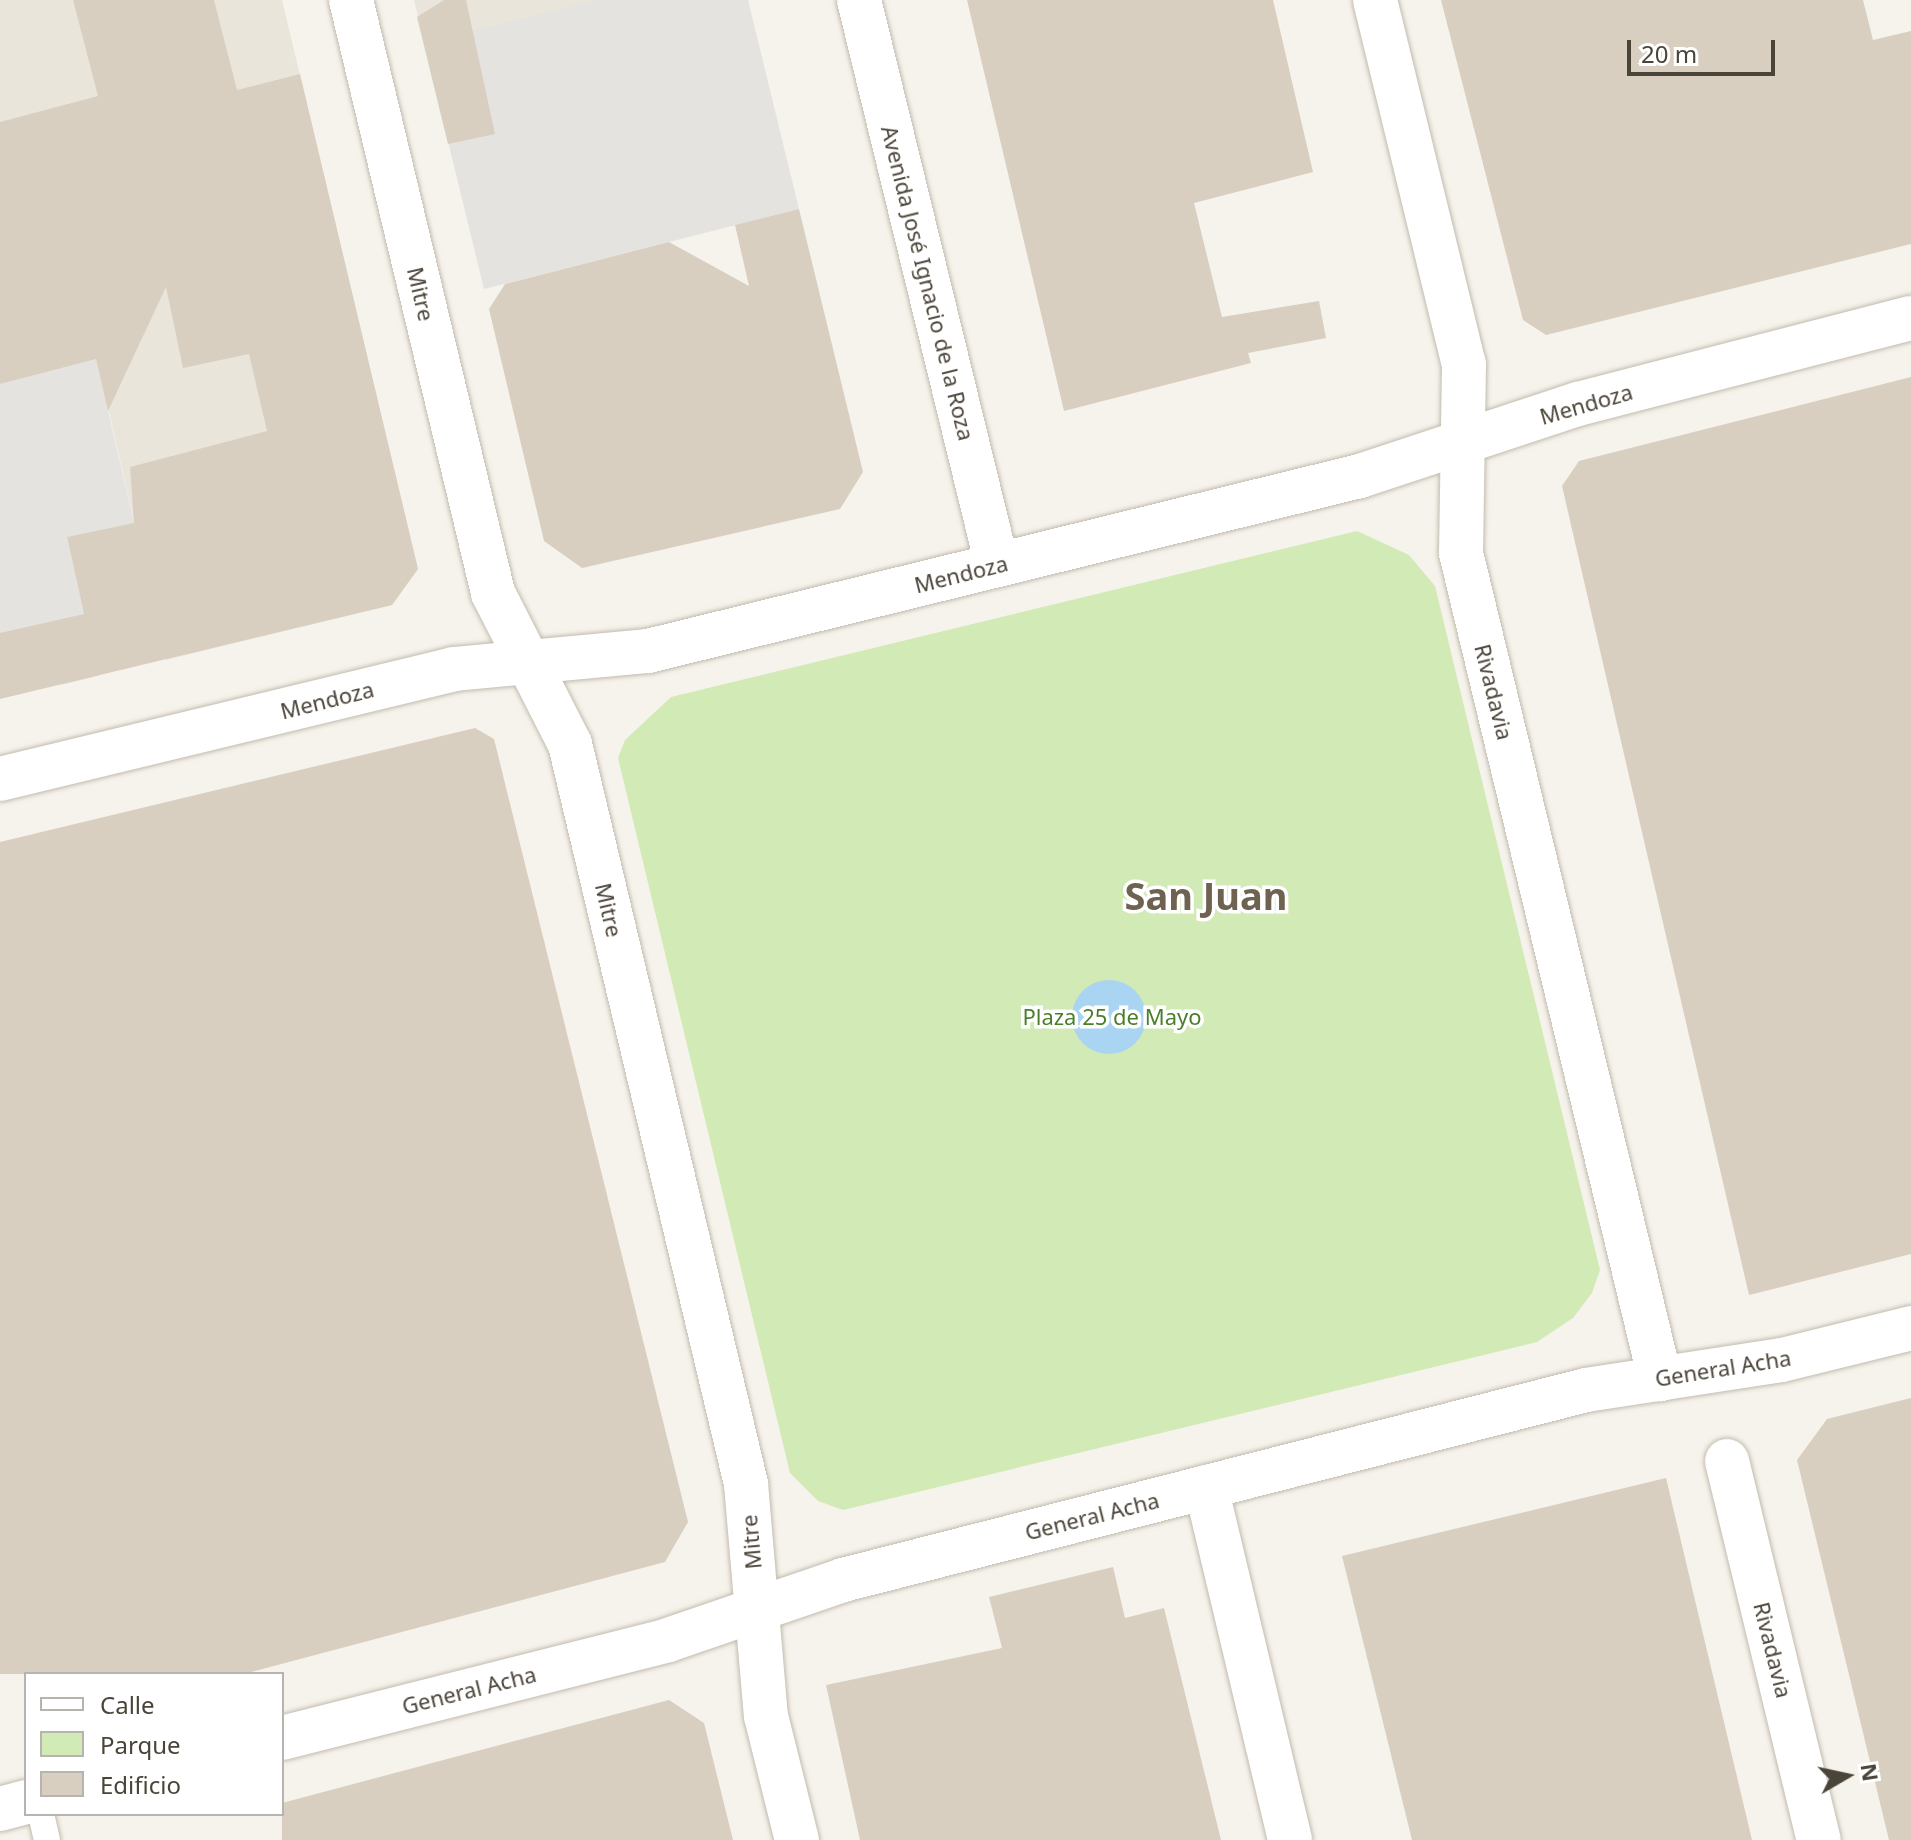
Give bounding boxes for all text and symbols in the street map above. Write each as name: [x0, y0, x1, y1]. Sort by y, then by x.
scale bar: [1631, 24, 1779, 74]
text: 20 m: [1641, 37, 1697, 70]
street label: Avenida José Ignacio de la Roza: [876, 123, 980, 443]
street label: Mitre: [402, 264, 440, 324]
street label: Mendoza: [1537, 378, 1635, 430]
street label: Mendoza: [912, 550, 1010, 598]
street label: Rivadavia: [1469, 641, 1519, 743]
street label: Mendoza: [278, 676, 376, 724]
district label: San Juan: [1124, 873, 1288, 919]
street label: Mitre: [590, 880, 628, 940]
park label: Plaza 25 de Mayo: [1022, 1004, 1202, 1030]
street label: General Acha: [1653, 1344, 1793, 1392]
street label: General Acha: [1022, 1487, 1162, 1545]
street label: Mitre: [735, 1514, 767, 1570]
street label: Rivadavia: [1748, 1599, 1798, 1701]
street label: General Acha: [399, 1661, 539, 1719]
legend: [24, 1672, 284, 1816]
text: Calle: [100, 1688, 155, 1721]
text: Parque: [100, 1728, 181, 1761]
north arrow: [1807, 1736, 1887, 1816]
text: N: [1854, 1761, 1887, 1783]
text: Edificio: [100, 1768, 181, 1801]

